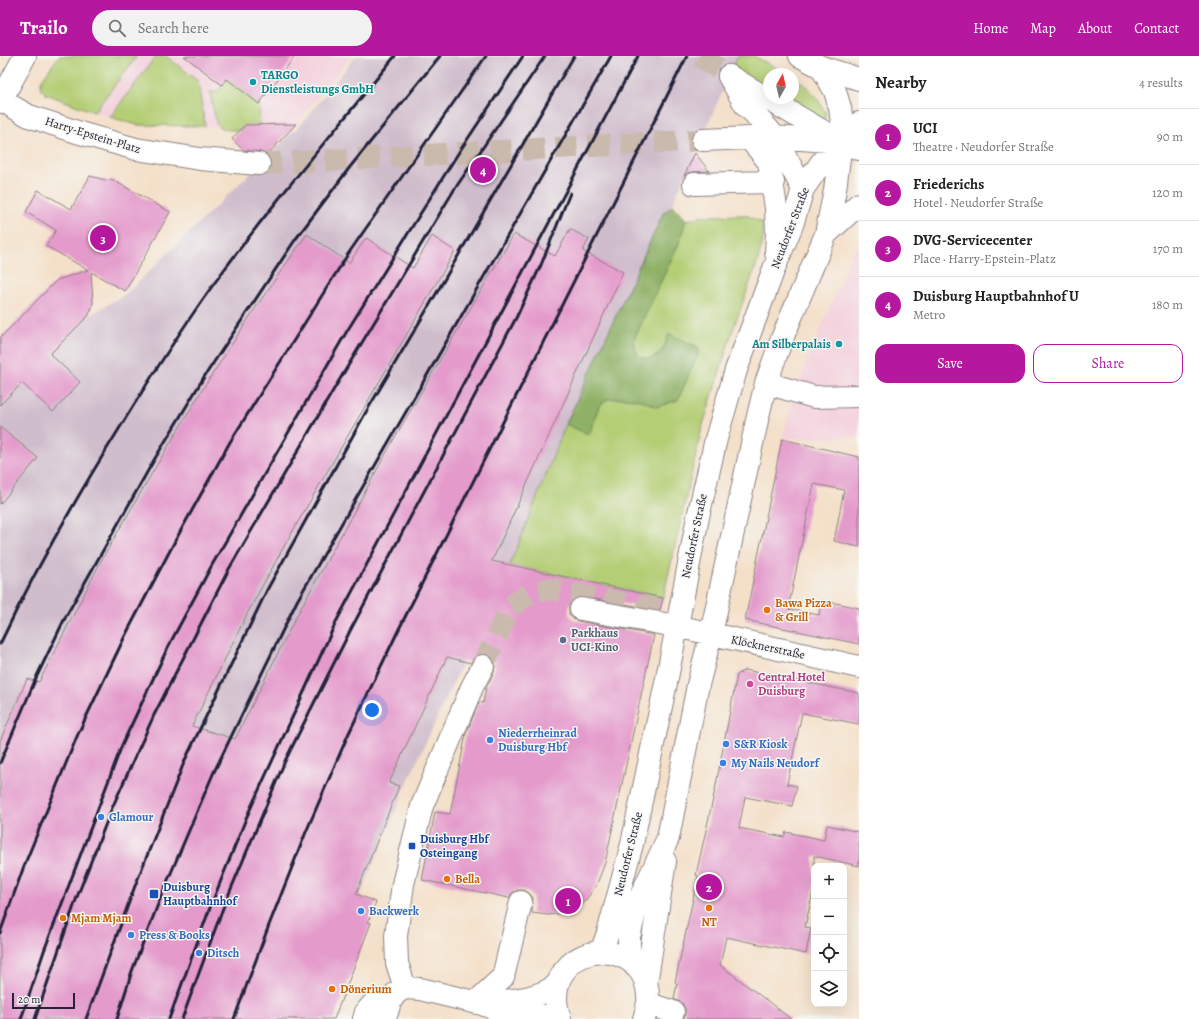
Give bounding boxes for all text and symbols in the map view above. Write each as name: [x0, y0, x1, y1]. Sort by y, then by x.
search box: [92, 10, 372, 46]
text: Trailo: [20, 15, 68, 41]
icon: search: [106, 17, 128, 39]
text: Search here: [138, 18, 209, 38]
text: Home: [973, 19, 1008, 38]
text: Map: [1030, 19, 1056, 38]
text: About: [1078, 19, 1112, 38]
text: Contact: [1134, 19, 1179, 38]
place label: TARGO Dienstleistungs GmbH: [261, 67, 374, 97]
north arrow: [763, 68, 799, 104]
text: Nearby: [875, 71, 926, 94]
text: 4 results: [1139, 74, 1183, 91]
marker: TARGO Dienstleistungs GmbH: [248, 77, 258, 87]
street label: Harry-Epstein-Platz: [43, 113, 143, 157]
text: UCI: [913, 118, 938, 138]
text: 1: [886, 128, 890, 145]
text: 90 m: [1157, 128, 1183, 145]
text: Theatre · Neudorfer Straße: [913, 138, 1054, 155]
pin: 4: [470, 155, 496, 185]
text: Friederichs: [913, 174, 984, 194]
text: 2: [885, 184, 891, 201]
text: 120 m: [1152, 184, 1183, 201]
street label: Neudorfer Straße: [767, 185, 813, 271]
text: Hotel · Neudorfer Straße: [913, 194, 1043, 211]
pin: 3: [90, 223, 116, 253]
text: DVG-Servicecenter: [913, 230, 1032, 250]
text: 3: [885, 240, 891, 257]
text: 170 m: [1153, 240, 1183, 257]
text: Place · Harry-Epstein-Platz: [913, 250, 1056, 267]
text: Duisburg Hauptbahnhof U: [913, 286, 1079, 306]
text: 4: [885, 296, 891, 313]
text: 180 m: [1152, 296, 1183, 313]
text: Metro: [913, 306, 945, 323]
place label: Am Silberpalais: [751, 336, 831, 352]
marker: Am Silberpalais: [834, 339, 844, 349]
button: Save: [875, 344, 1025, 383]
button: Share: [1033, 344, 1183, 383]
street label: Neudorfer Straße: [677, 492, 711, 580]
place label: Bawa Pizza & Grill: [775, 595, 832, 625]
marker: Bawa Pizza & Grill: [762, 605, 772, 615]
place label: Parkhaus UCI-Kino: [571, 625, 618, 655]
street label: Klöcknerstraße: [729, 631, 807, 663]
marker: Parkhaus UCI-Kino: [558, 635, 568, 645]
place label: Central Hotel Duisburg: [758, 669, 826, 699]
marker: Central Hotel Duisburg: [745, 679, 755, 689]
your location: [362, 700, 382, 720]
place label: Niederrheinrad Duisburg Hbf: [498, 725, 577, 755]
marker: Niederrheinrad Duisburg Hbf: [485, 735, 495, 745]
place label: S&R Kiosk: [734, 736, 788, 752]
marker: S&R Kiosk: [721, 739, 731, 749]
place label: My Nails Neudorf: [731, 755, 821, 771]
marker: My Nails Neudorf: [718, 758, 728, 768]
place label: Glamour: [109, 809, 153, 825]
street label: Neudorfer Straße: [610, 810, 646, 898]
marker: Glamour: [96, 812, 106, 822]
place label: Duisburg Hbf Osteingang: [420, 831, 490, 861]
marker: Duisburg Hbf Osteingang: [407, 841, 417, 851]
map controls: [811, 863, 847, 1007]
button: +: [811, 863, 847, 899]
place label: Bella: [455, 871, 480, 887]
pin: 2: [696, 872, 722, 902]
marker: Bella: [442, 874, 452, 884]
place label: Duisburg Hauptbahnhof: [163, 879, 238, 909]
pin: 1: [555, 886, 581, 916]
marker: Duisburg Hauptbahnhof: [148, 888, 160, 900]
button: −: [811, 899, 847, 935]
place label: Backwerk: [369, 903, 420, 919]
marker: NT: [704, 903, 714, 913]
marker: Backwerk: [356, 906, 366, 916]
place label: Mjam Mjam: [71, 910, 132, 926]
marker: Mjam Mjam: [58, 913, 68, 923]
place label: NT: [701, 914, 717, 930]
place label: Press & Books: [139, 927, 210, 943]
marker: Press & Books: [126, 930, 136, 940]
button: locate: [811, 935, 847, 971]
place label: Ditsch: [207, 945, 240, 961]
marker: Ditsch: [194, 948, 204, 958]
button: layers: [811, 971, 847, 1007]
place label: Dönerium: [340, 981, 392, 997]
marker: Dönerium: [327, 984, 337, 994]
scale bar: [12, 991, 75, 1010]
text: 20 m: [18, 992, 40, 1007]

